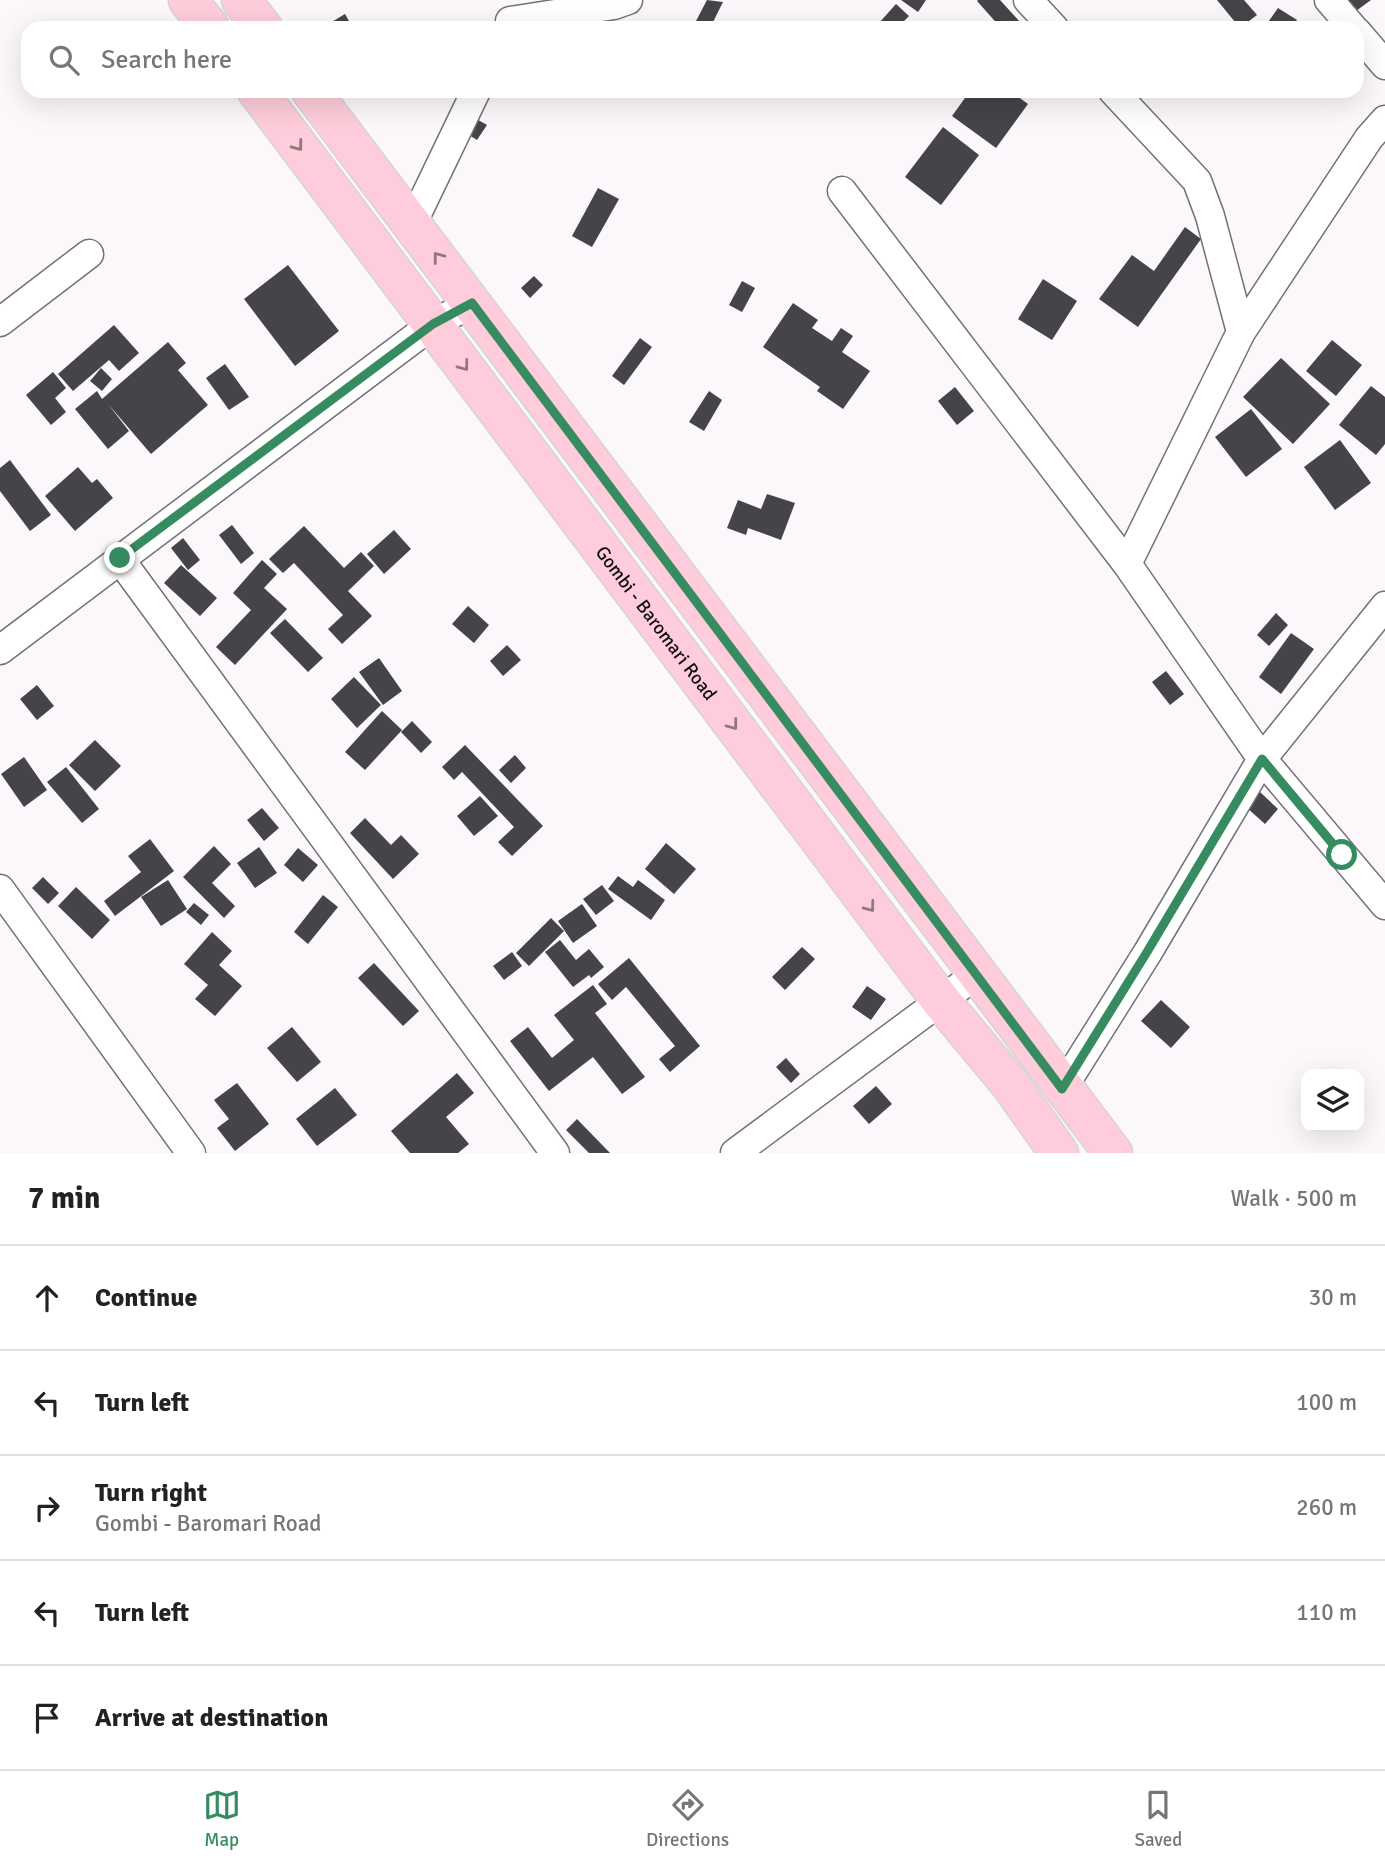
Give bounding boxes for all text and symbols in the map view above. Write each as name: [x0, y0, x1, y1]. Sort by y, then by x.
search box: [21, 21, 1364, 98]
icon: search: [45, 41, 83, 79]
text: Search here: [101, 44, 232, 76]
one-way arrow: [290, 138, 302, 150]
one-way arrow: [433, 252, 446, 265]
one-way arrow: [456, 359, 469, 371]
street label: Gombi - Baromari Road: [590, 541, 722, 705]
route end: [104, 542, 135, 573]
one-way arrow: [725, 717, 738, 729]
route start: [1326, 839, 1357, 870]
one-way arrow: [862, 899, 874, 911]
map controls: [1301, 1069, 1364, 1132]
button: layers: [1301, 1069, 1364, 1132]
text: 7 min: [28, 1180, 100, 1217]
text: Walk · 500 m: [1231, 1184, 1357, 1213]
icon: ahead: [28, 1279, 66, 1317]
text: Continue: [95, 1282, 197, 1314]
text: 30 m: [1309, 1283, 1357, 1312]
icon: left: [28, 1384, 66, 1422]
text: Turn left: [95, 1387, 189, 1419]
text: 100 m: [1296, 1388, 1357, 1417]
text: Turn right: [95, 1477, 207, 1509]
icon: right: [28, 1489, 66, 1527]
text: 260 m: [1296, 1493, 1357, 1522]
text: Gombi - Baromari Road: [95, 1509, 322, 1538]
icon: left: [28, 1594, 66, 1632]
text: Turn left: [95, 1597, 189, 1629]
text: 110 m: [1296, 1598, 1357, 1627]
icon: arrive: [28, 1699, 66, 1737]
text: Arrive at destination: [95, 1702, 328, 1734]
tab: Map: [203, 1786, 241, 1852]
tab: Directions: [646, 1786, 729, 1852]
tab: Saved: [1134, 1786, 1182, 1852]

